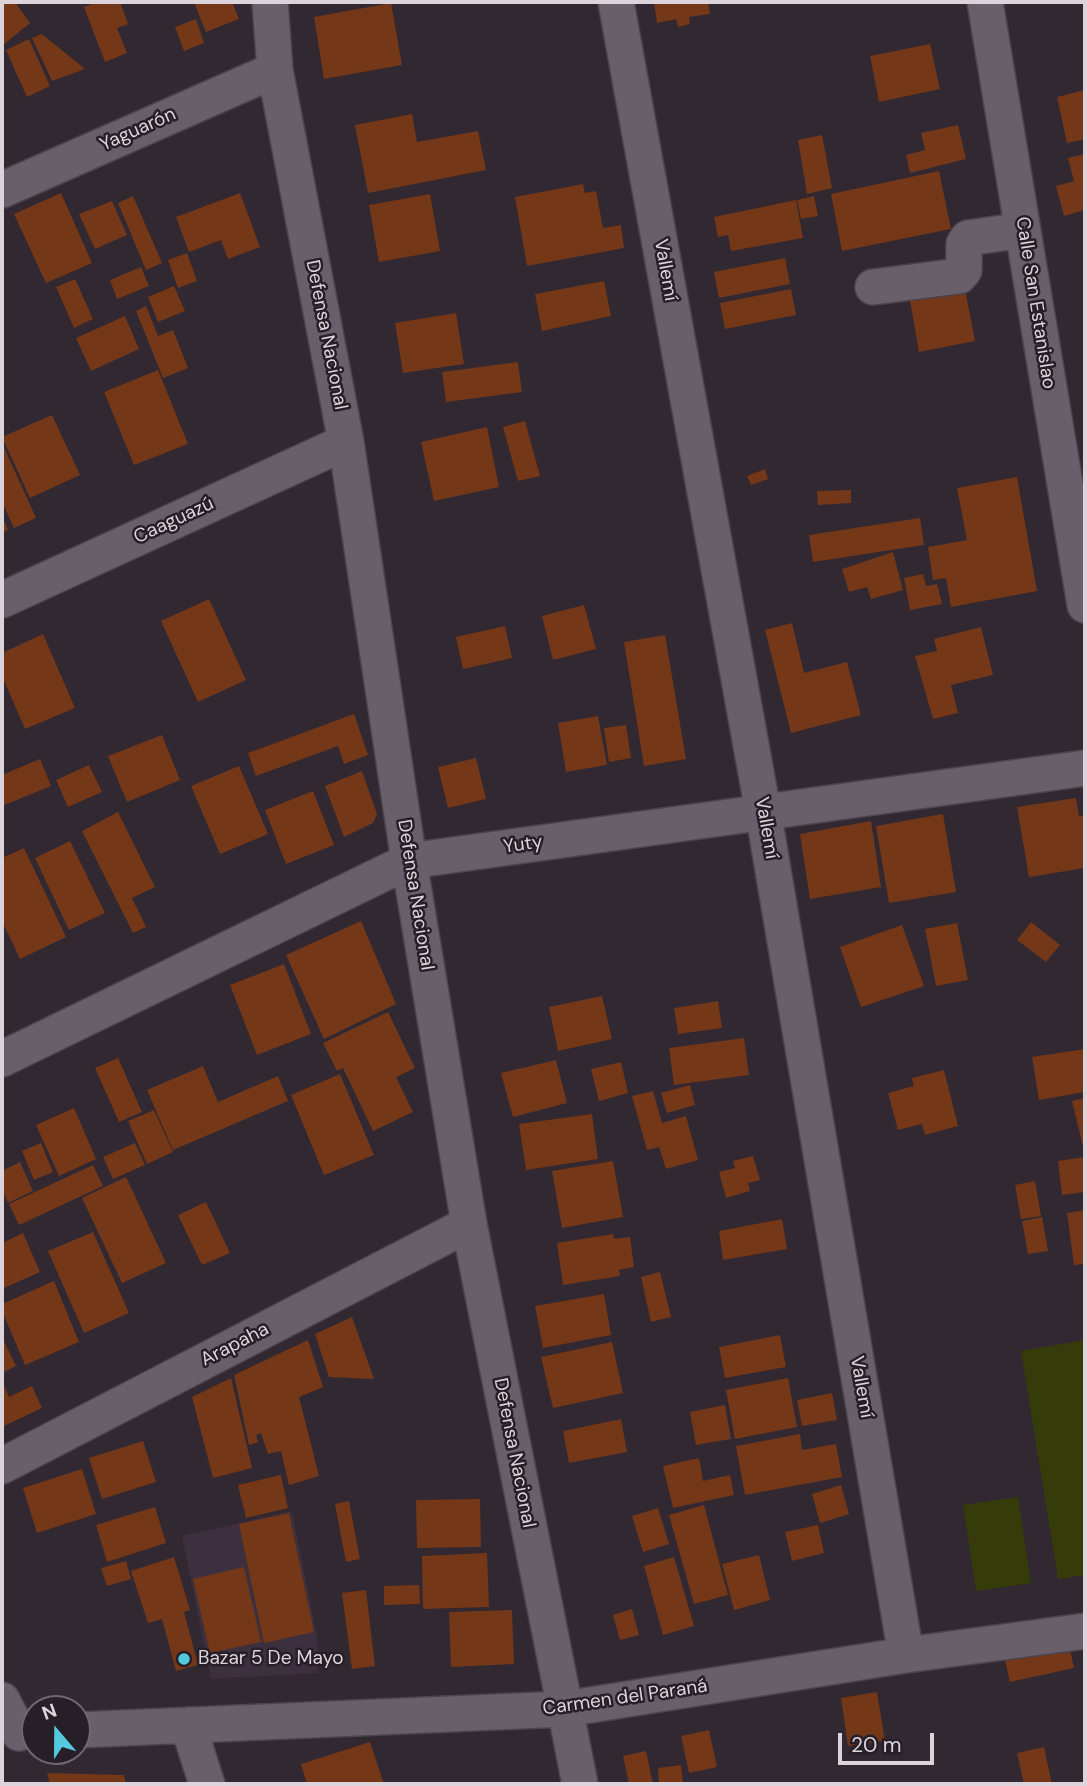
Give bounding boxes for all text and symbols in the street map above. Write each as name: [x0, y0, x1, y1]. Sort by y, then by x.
street label: Yaguarón: [97, 103, 179, 157]
street label: Calle San Estanislao: [1010, 215, 1060, 391]
street label: Vallemí: [648, 237, 682, 303]
street label: Defensa Nacional: [300, 258, 352, 412]
street label: Caaguazú: [130, 493, 218, 549]
street label: Vallemí: [749, 795, 783, 861]
street label: Defensa Nacional: [392, 818, 438, 972]
street label: Yuty: [502, 831, 544, 859]
street label: Arapaha: [197, 1318, 273, 1372]
street label: Vallemí: [844, 1354, 878, 1420]
street label: Defensa Nacional: [488, 1376, 540, 1530]
place label: Bazar 5 De Mayo: [198, 1648, 343, 1670]
marker: Bazar 5 De Mayo: [176, 1651, 192, 1667]
street label: Carmen del Paraná: [541, 1675, 709, 1721]
north arrow: [21, 1695, 91, 1765]
text: N: [39, 1698, 60, 1726]
scale bar: [842, 1720, 938, 1764]
text: 20 m: [851, 1731, 902, 1759]

